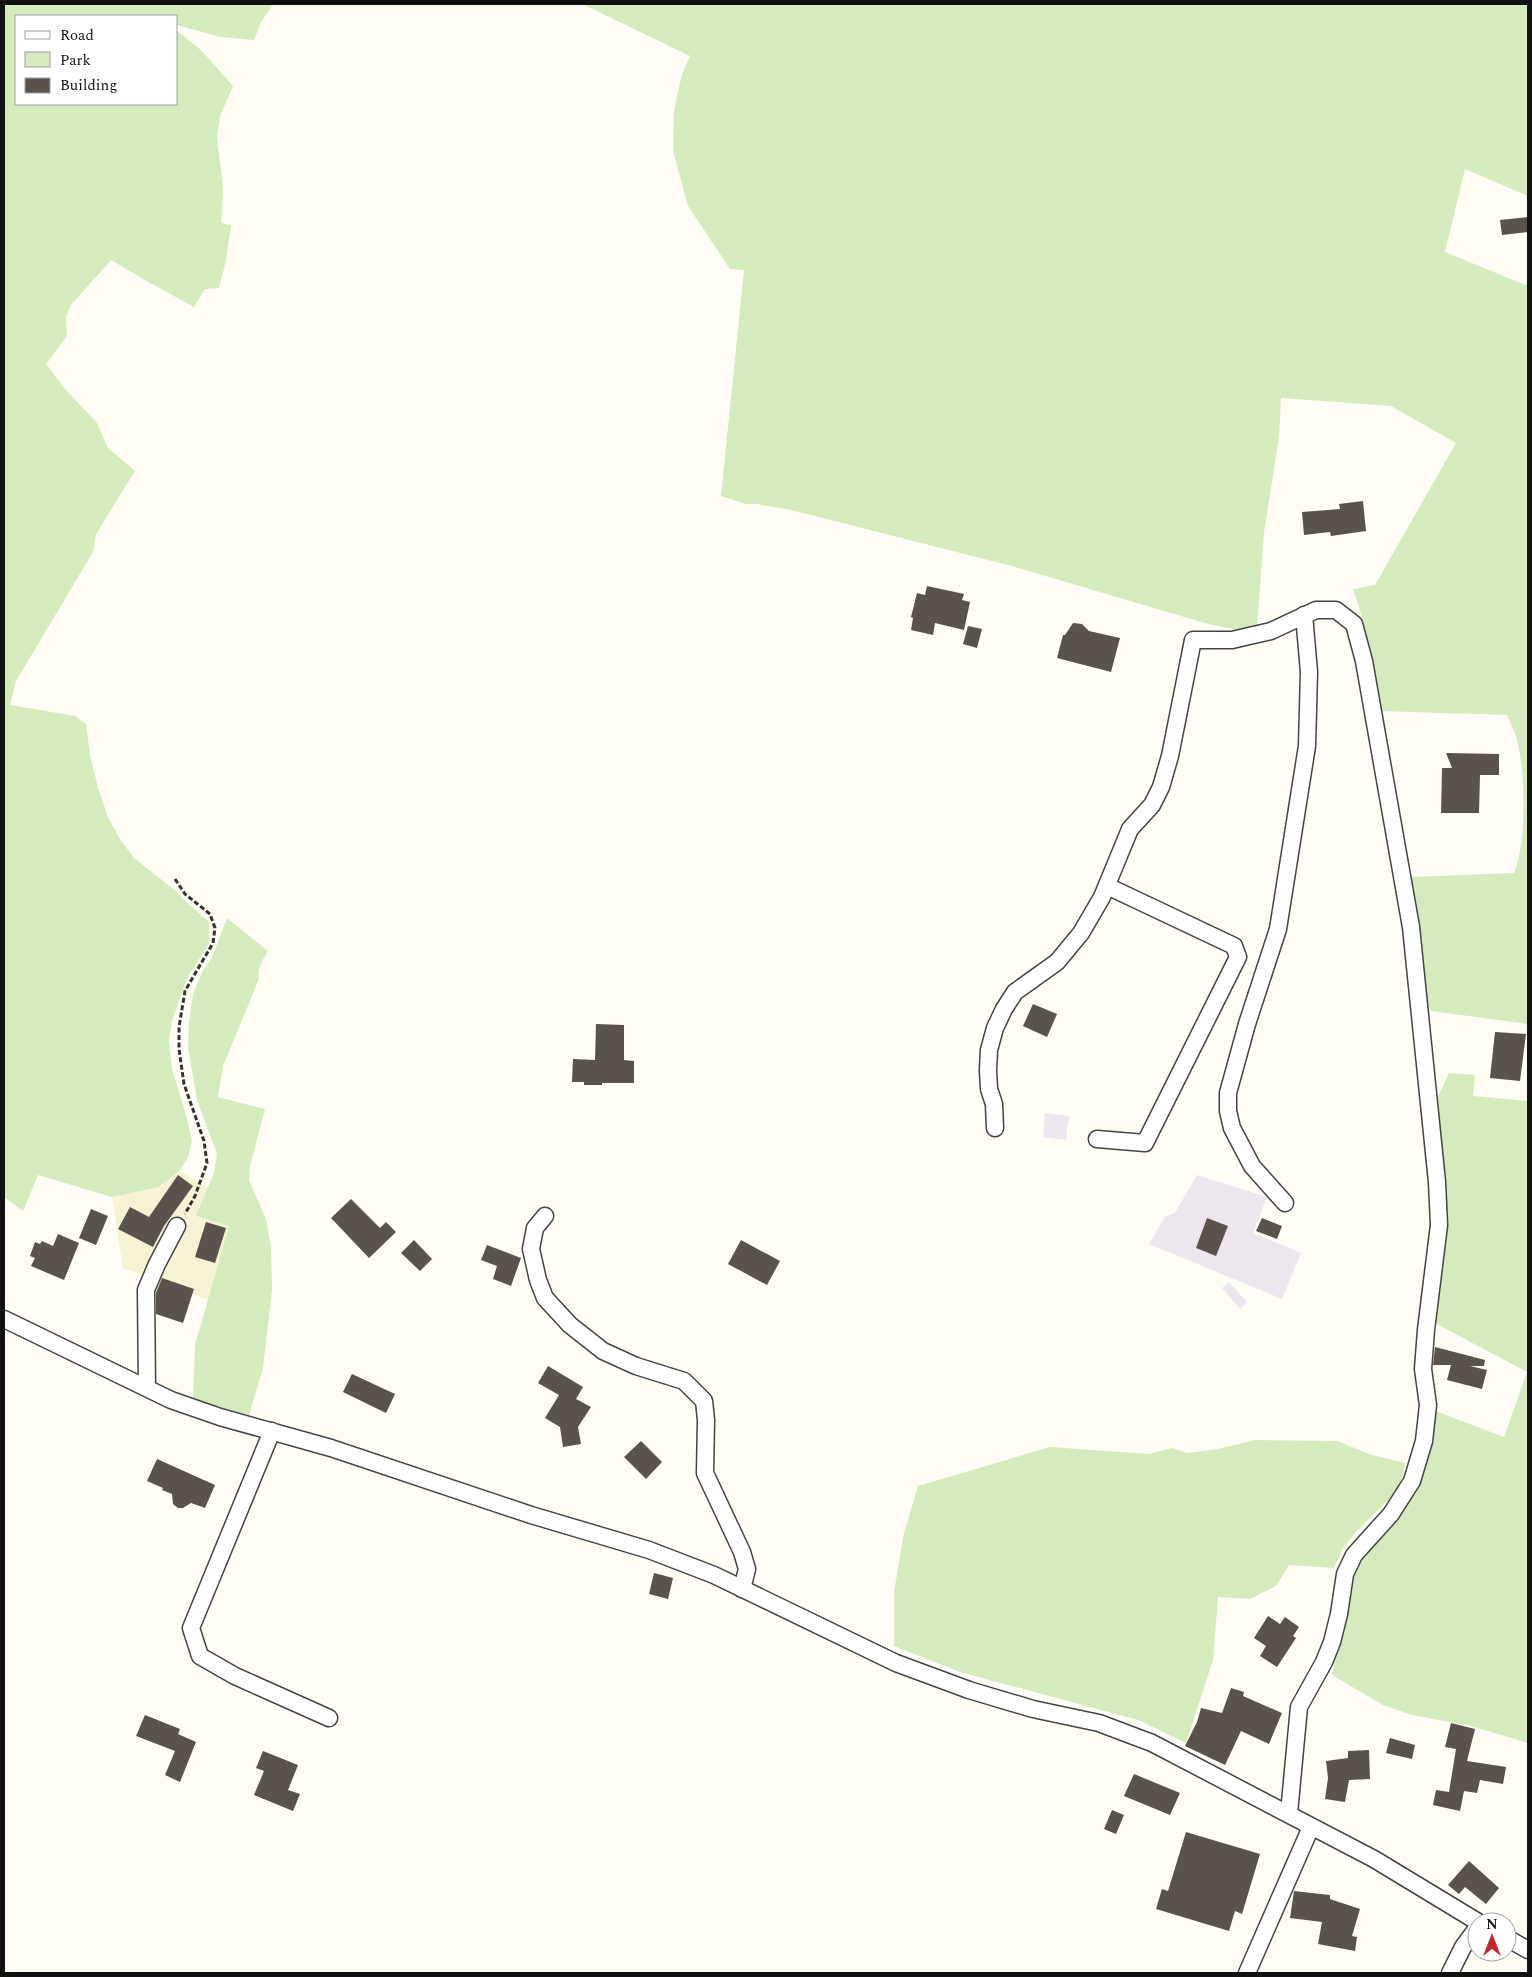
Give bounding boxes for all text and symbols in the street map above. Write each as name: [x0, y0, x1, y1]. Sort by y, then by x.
legend: [15, 15, 178, 105]
text: Road: [60, 24, 94, 47]
text: Park: [60, 49, 91, 72]
text: Building: [60, 74, 117, 97]
north arrow: [1467, 1912, 1517, 1962]
text: N: [1486, 1914, 1498, 1935]

